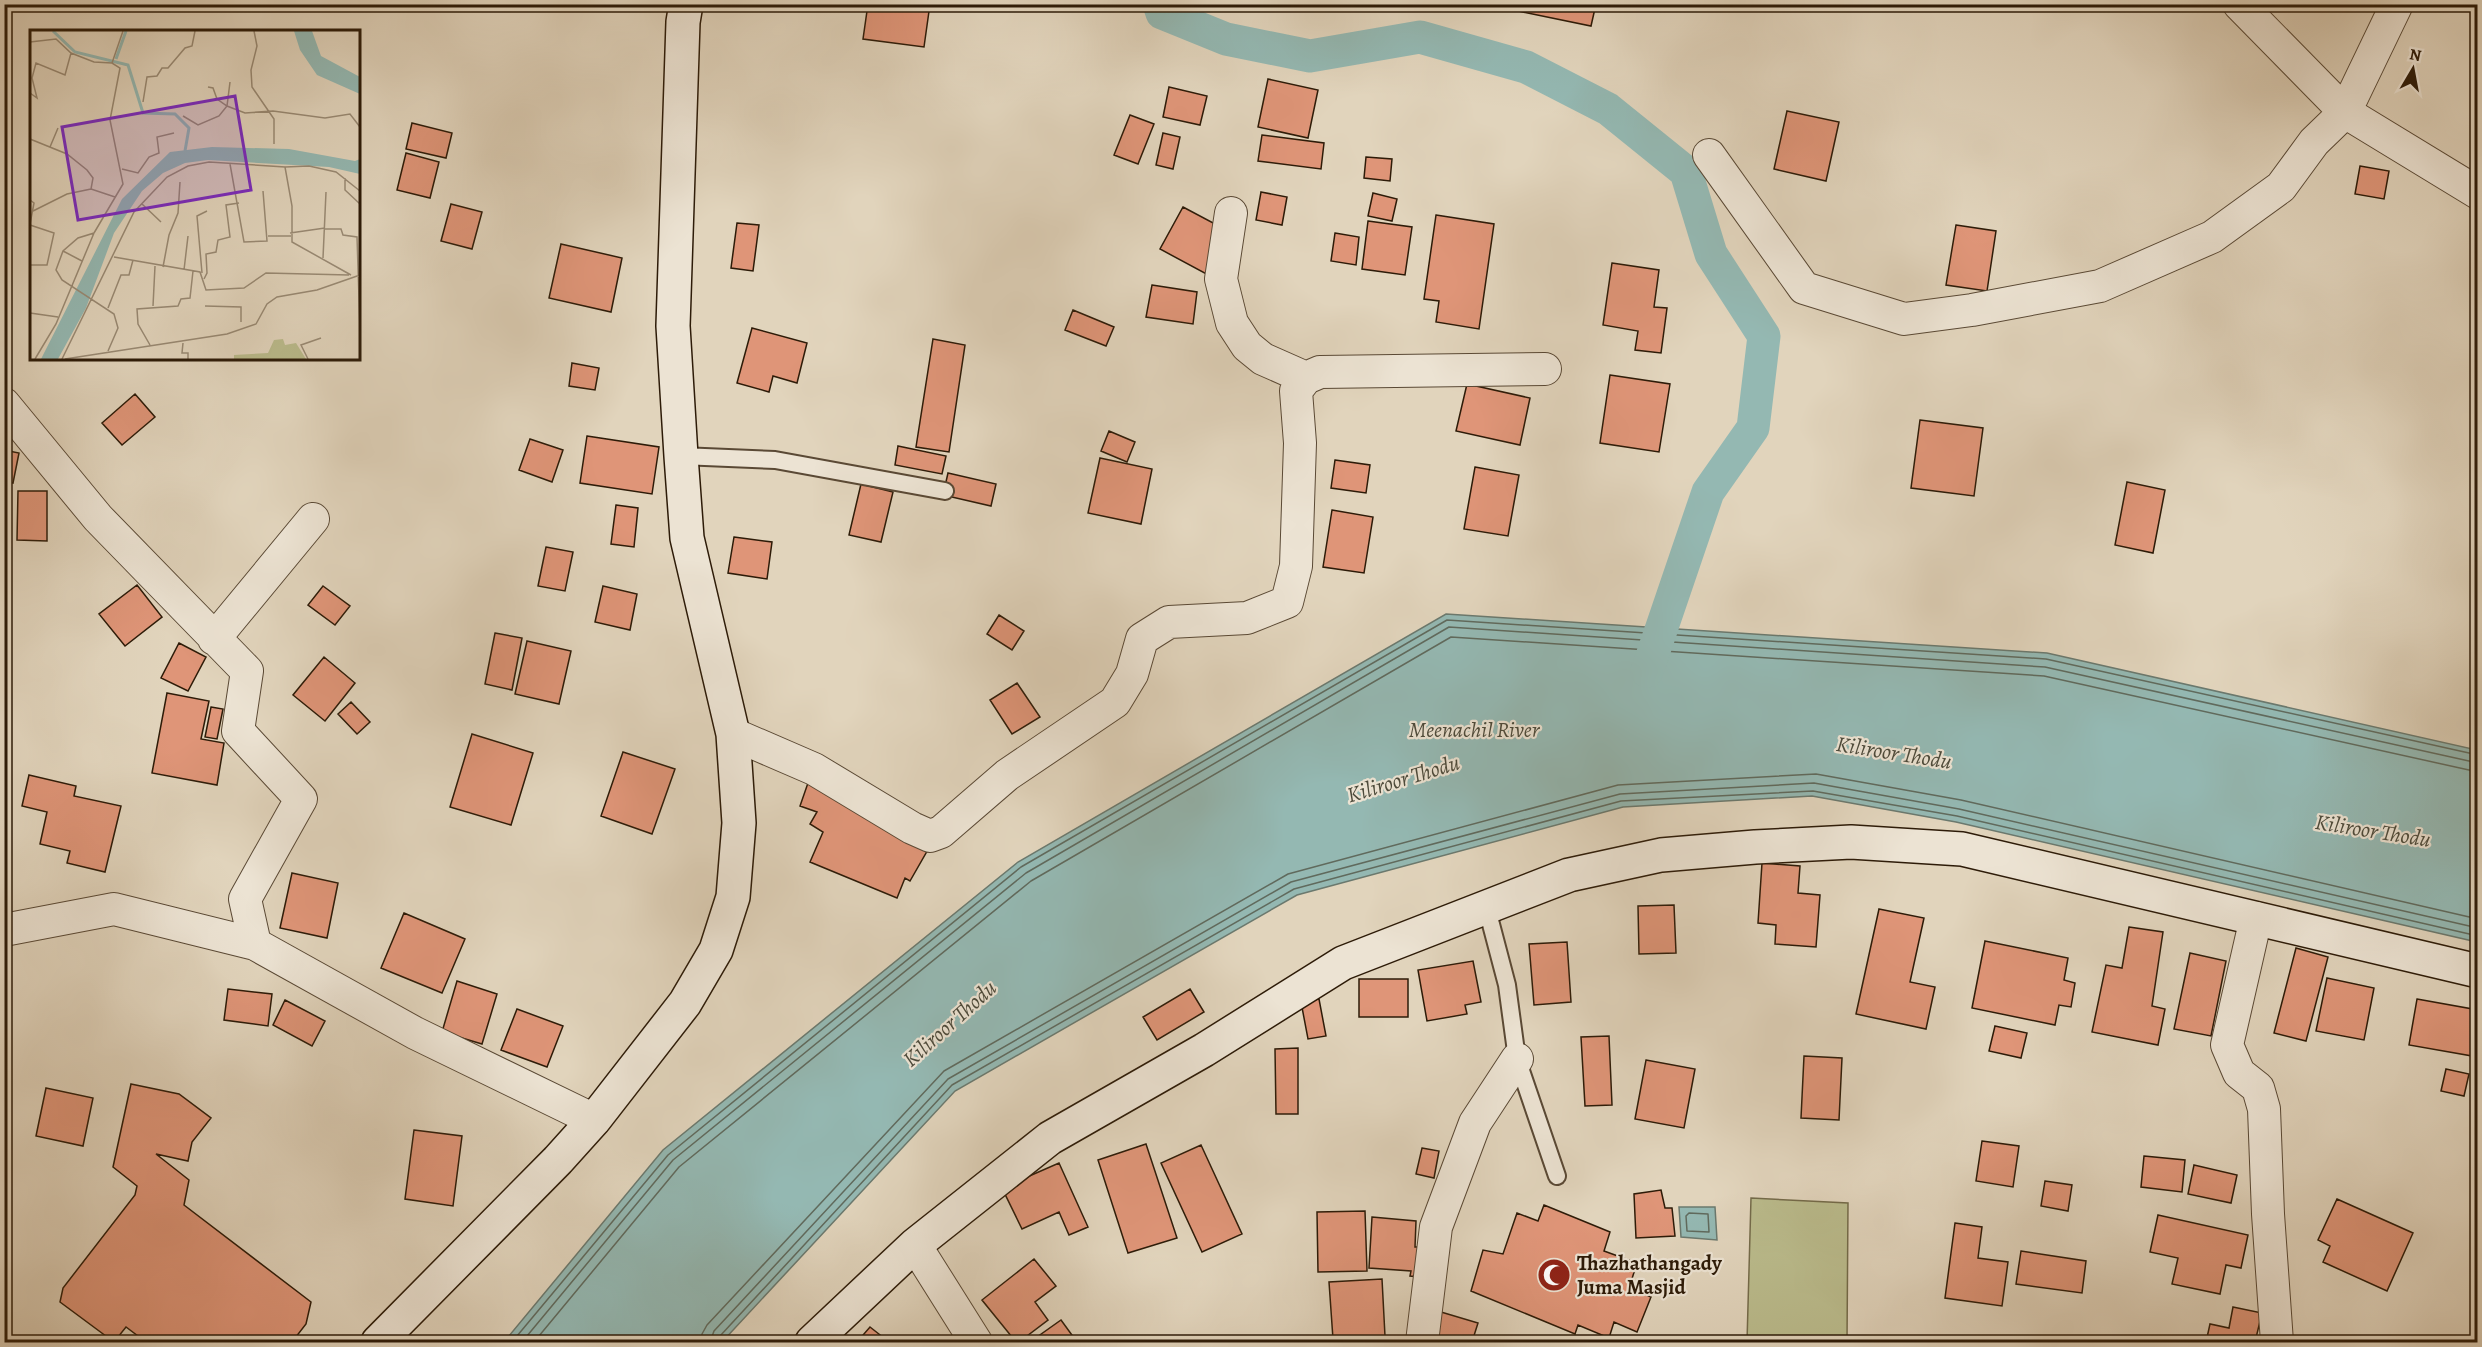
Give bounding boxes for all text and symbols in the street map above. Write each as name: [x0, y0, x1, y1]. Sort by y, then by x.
inset map: [30, 30, 360, 360]
north arrow: [2383, 39, 2443, 99]
text: N: [2408, 43, 2423, 67]
water label: Meenachil River: [1409, 715, 1541, 745]
water label: Kiliroor Thodu: [1834, 729, 1954, 777]
water label: Kiliroor Thodu: [1343, 747, 1464, 810]
water label: Kiliroor Thodu: [2313, 807, 2433, 855]
water label: Kiliroor Thodu: [896, 973, 1003, 1074]
place label: Thazhathangady Juma Masjid: [1577, 1249, 1723, 1301]
mosque icon: Thazhathangady Juma Masjid: [1536, 1257, 1572, 1293]

